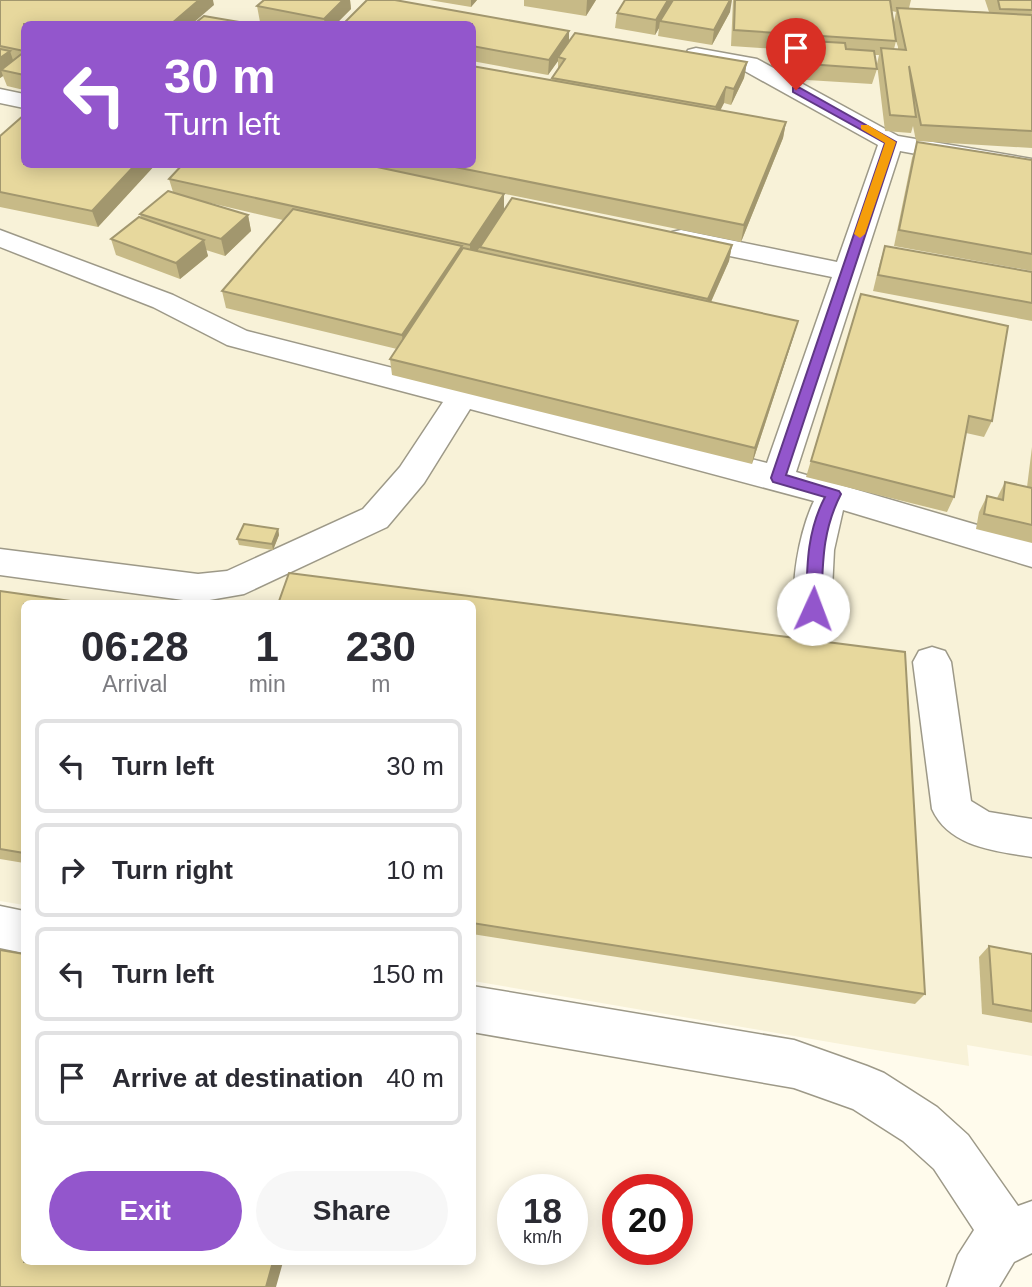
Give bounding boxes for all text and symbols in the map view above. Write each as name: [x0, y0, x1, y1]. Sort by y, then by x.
pin: [766, 18, 826, 90]
icon: arrive: [777, 29, 815, 67]
icon: left: [49, 49, 140, 140]
text: 30 m: [164, 49, 276, 103]
text: Turn left: [164, 106, 280, 142]
position arrow: [776, 572, 850, 646]
text: 06:28: [81, 623, 189, 670]
text: 1: [255, 623, 279, 670]
text: 230: [346, 623, 416, 670]
text: Arrival: [102, 671, 167, 697]
text: min: [249, 671, 286, 697]
text: m: [371, 671, 390, 697]
icon: left: [53, 747, 91, 785]
text: Turn left: [112, 751, 214, 781]
text: 30 m: [386, 751, 444, 781]
icon: right: [53, 851, 91, 889]
text: Turn right: [112, 855, 233, 885]
text: 10 m: [386, 855, 444, 885]
icon: left: [53, 955, 91, 993]
text: Turn left: [112, 959, 214, 989]
text: 150 m: [372, 959, 444, 989]
icon: arrive: [53, 1059, 91, 1097]
text: Arrive at destination: [112, 1063, 363, 1093]
text: 40 m: [386, 1063, 444, 1093]
button: Exit: [49, 1171, 242, 1251]
button: Share: [256, 1171, 448, 1251]
speed limit sign: 20: [602, 1174, 693, 1265]
text: 18: [523, 1191, 562, 1230]
text: km/h: [523, 1227, 562, 1247]

